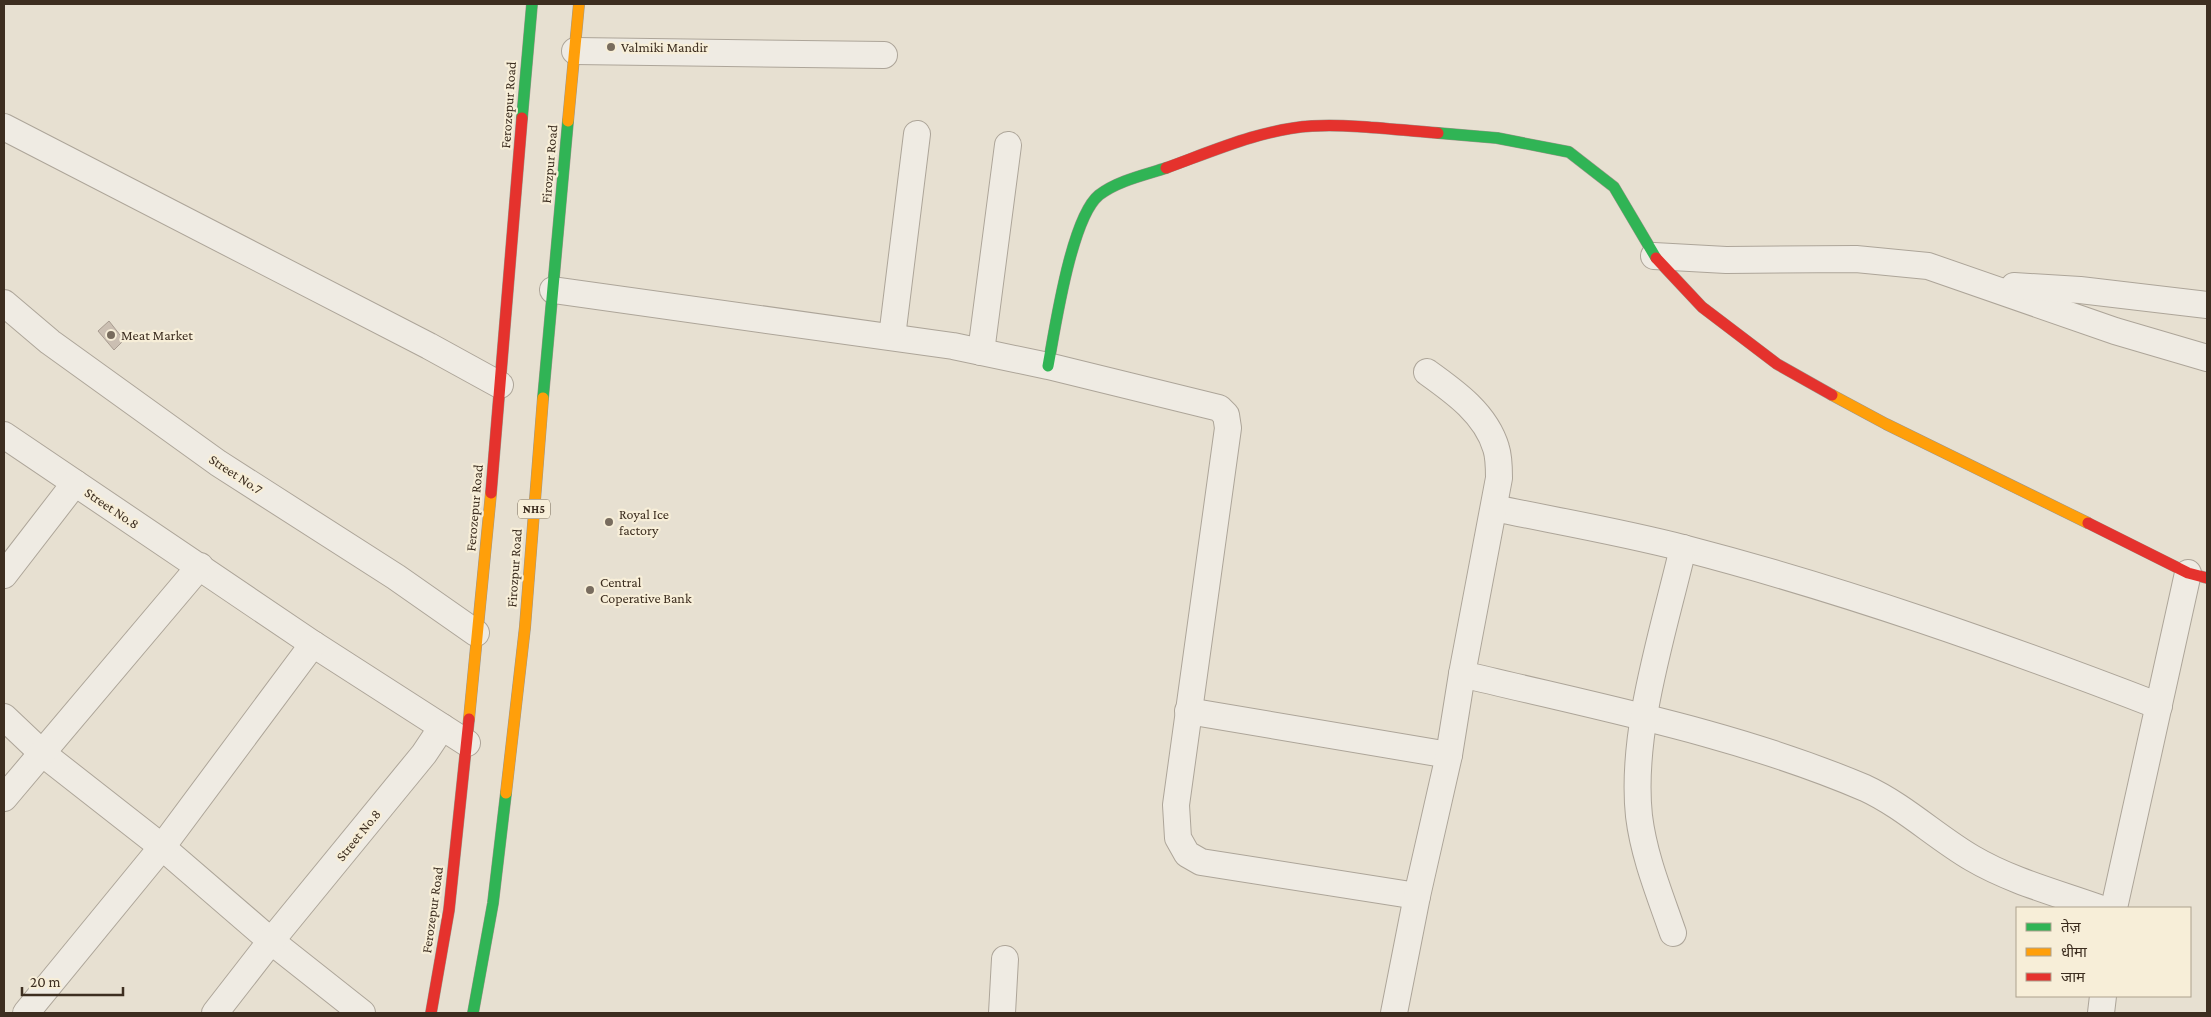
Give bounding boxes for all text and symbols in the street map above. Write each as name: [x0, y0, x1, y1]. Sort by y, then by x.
place label: Valmiki Mandir: [621, 39, 708, 55]
marker: Valmiki Mandir: [605, 41, 617, 53]
street label: Ferozepur Road: [497, 60, 519, 149]
street label: Firozpur Road: [538, 123, 560, 204]
place label: Meat Market: [121, 327, 193, 343]
marker: Meat Market: [105, 329, 117, 341]
street label: Street No.7: [206, 451, 266, 497]
street label: Ferozepur Road: [462, 463, 486, 552]
street label: Street No.8: [82, 484, 142, 532]
road number: NH5: [518, 499, 550, 518]
place label: Royal Ice factory: [619, 506, 669, 538]
marker: Royal Ice factory: [603, 516, 615, 528]
street label: Firozpur Road: [503, 528, 525, 608]
place label: Central Coperative Bank: [600, 574, 692, 606]
marker: Central Coperative Bank: [584, 584, 596, 596]
street label: Street No.8: [332, 806, 384, 864]
street label: Ferozepur Road: [418, 865, 446, 954]
legend: [2016, 907, 2191, 997]
text: तेज़: [2061, 918, 2082, 935]
text: धीमा: [2061, 944, 2088, 960]
scale bar: [22, 964, 124, 996]
text: जाम: [2061, 969, 2086, 985]
text: 20 m: [30, 974, 61, 990]

